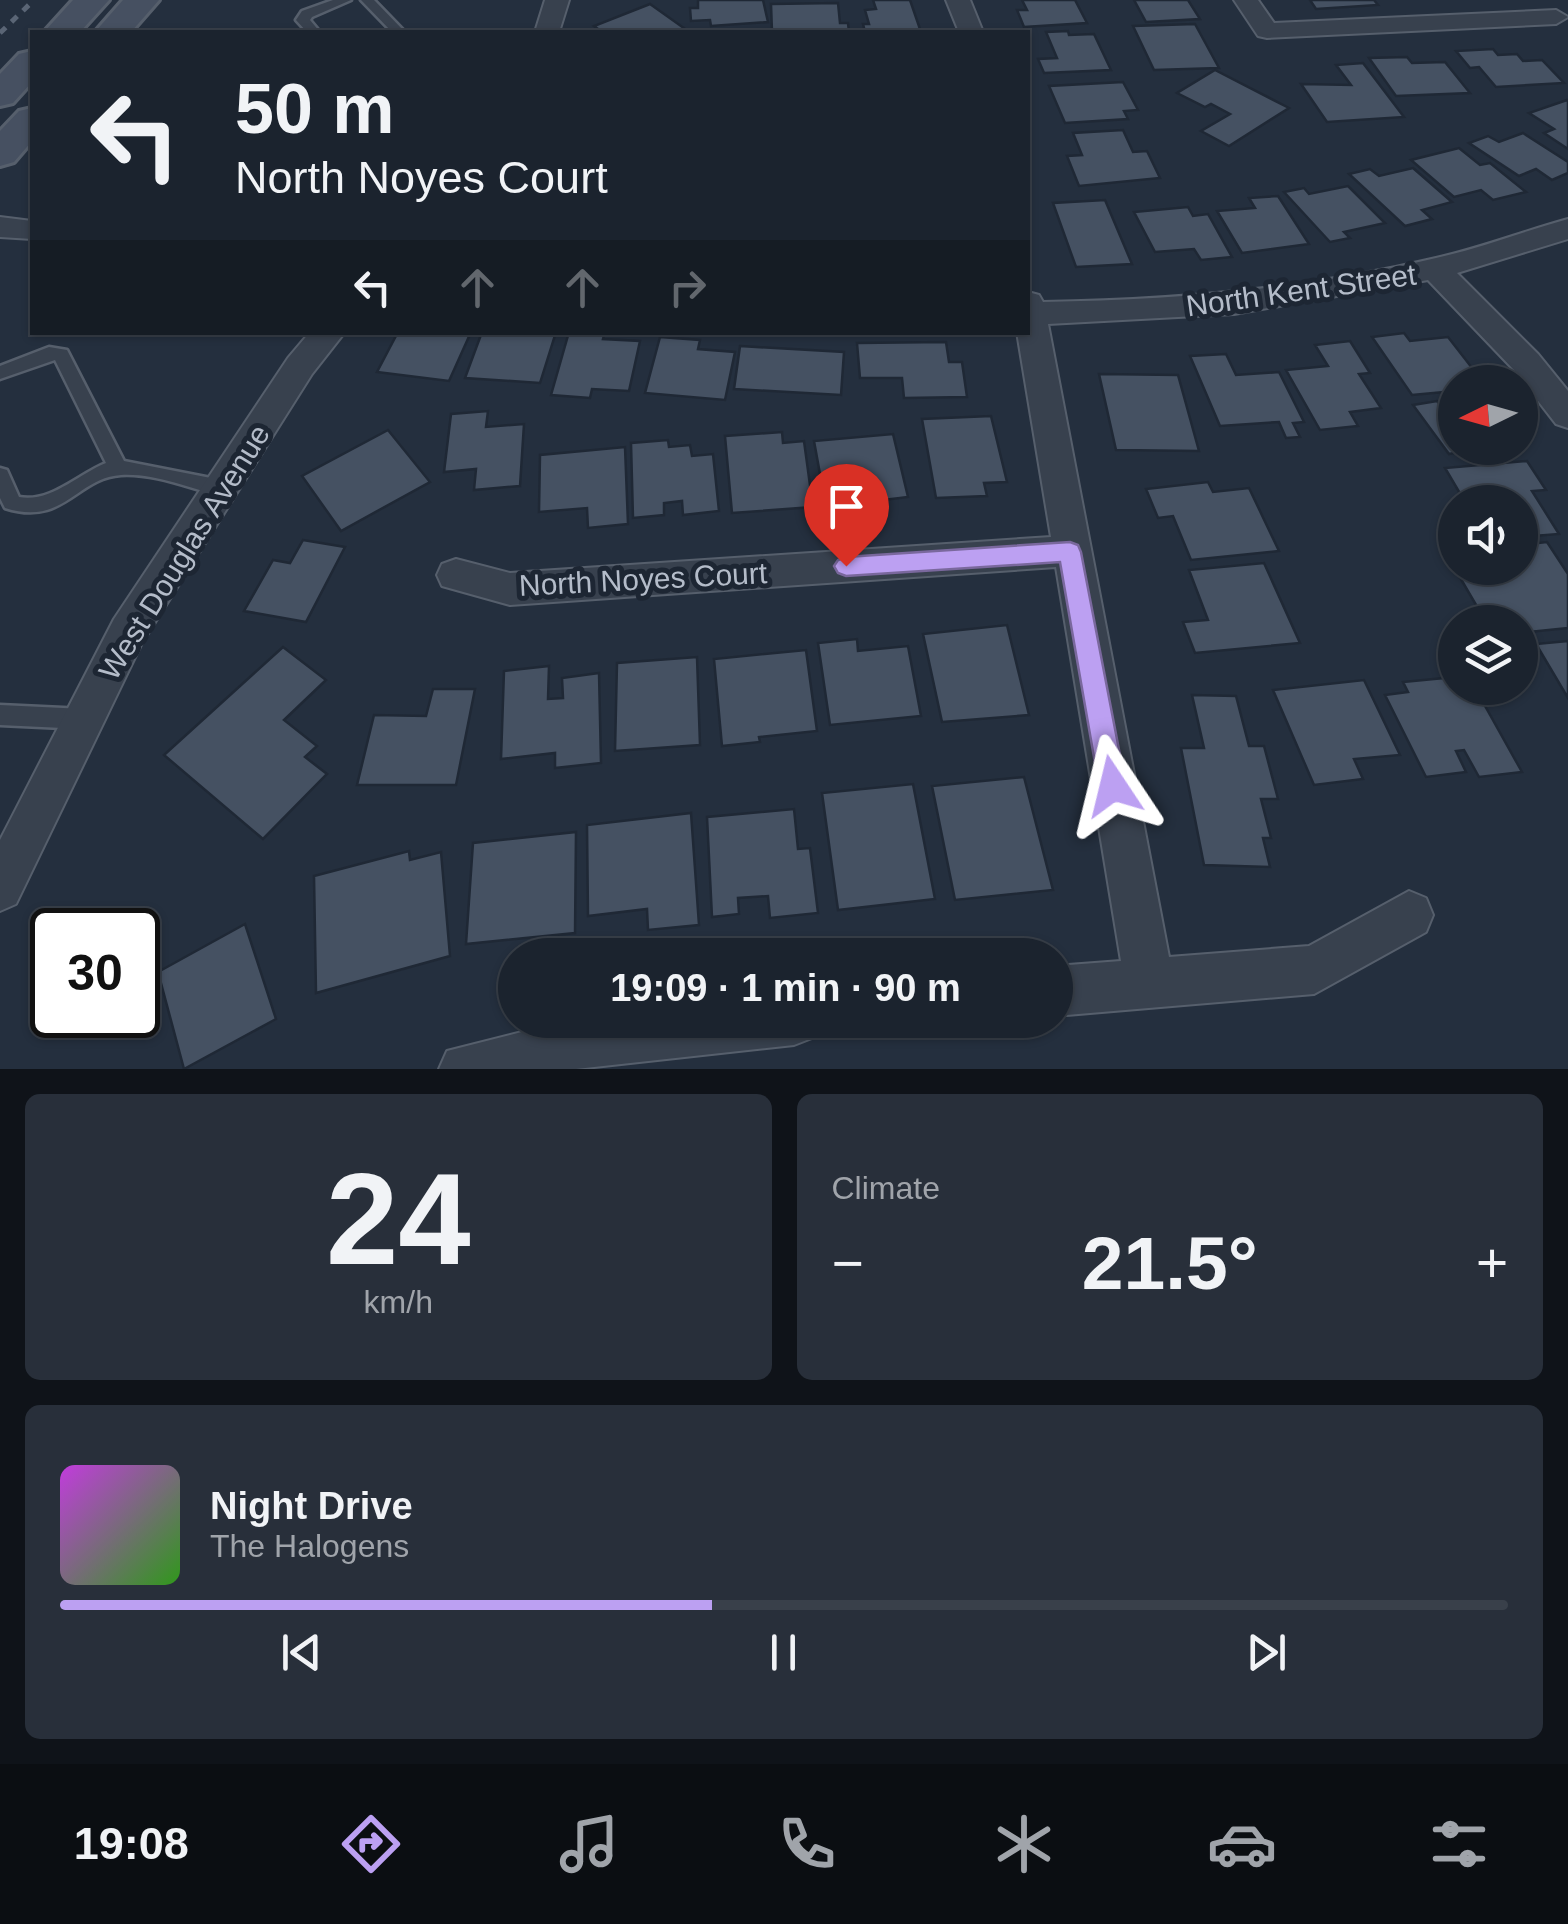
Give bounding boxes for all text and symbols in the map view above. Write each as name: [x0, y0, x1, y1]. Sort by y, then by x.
icon: left: [70, 70, 200, 200]
text: 50 m: [235, 70, 395, 148]
text: North Noyes Court: [235, 152, 608, 203]
street label: North Kent Street: [1184, 257, 1419, 322]
icon: left: [345, 260, 400, 315]
icon: ahead: [450, 260, 505, 315]
icon: ahead: [555, 260, 610, 315]
icon: right: [660, 260, 715, 315]
north arrow: [1438, 365, 1538, 465]
map controls: [1438, 365, 1538, 705]
street label: West Douglas Avenue: [92, 419, 276, 685]
pin: [804, 464, 889, 567]
icon: arrive: [819, 479, 874, 534]
button: sound: [1438, 485, 1538, 585]
street label: North Noyes Court: [518, 556, 769, 602]
button: layers: [1438, 605, 1538, 705]
position arrow: [1061, 734, 1165, 838]
speed limit sign: 30: [30, 908, 160, 1038]
text: 19:09 · 1 min · 90 m: [610, 967, 961, 1009]
text: 24: [326, 1146, 471, 1292]
text: Climate: [832, 1170, 940, 1206]
text: 21.5°: [1082, 1221, 1258, 1305]
text: −: [832, 1232, 864, 1294]
text: +: [1476, 1232, 1508, 1294]
text: km/h: [364, 1284, 433, 1320]
text: Night Drive: [210, 1485, 413, 1527]
text: The Halogens: [210, 1528, 409, 1564]
icon: previous: [274, 1625, 329, 1680]
icon: pause: [756, 1625, 811, 1680]
icon: next: [1239, 1625, 1294, 1680]
icon: directions: [336, 1809, 406, 1879]
icon: music: [554, 1809, 624, 1879]
icon: phone: [772, 1809, 842, 1879]
icon: climate: [989, 1809, 1059, 1879]
icon: car: [1207, 1809, 1277, 1879]
icon: filters: [1424, 1809, 1494, 1879]
text: 19:08: [74, 1818, 189, 1869]

